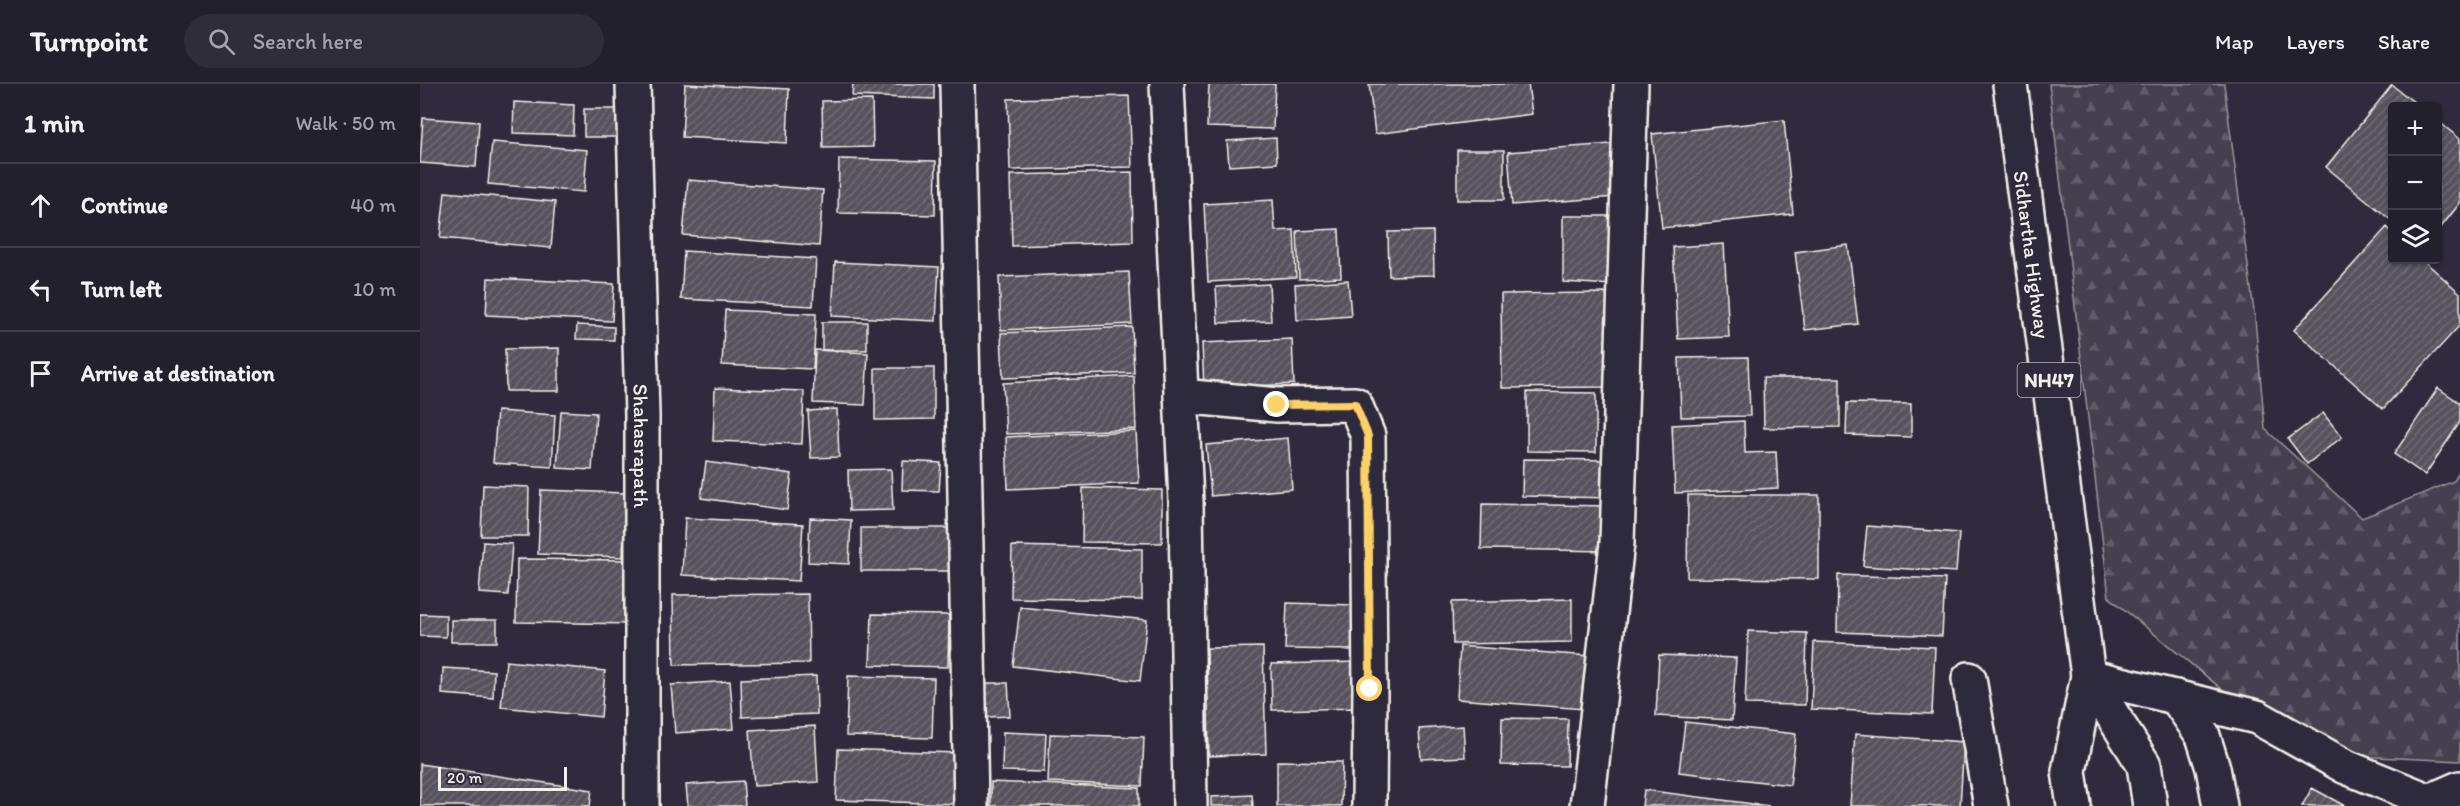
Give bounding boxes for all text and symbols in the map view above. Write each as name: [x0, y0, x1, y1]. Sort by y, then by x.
search box: [184, 14, 604, 68]
text: Turnpoint: [30, 24, 148, 58]
icon: search: [205, 25, 238, 58]
text: Search here: [253, 28, 363, 55]
text: Map: [2215, 29, 2254, 54]
text: Layers: [2287, 29, 2345, 54]
text: Share: [2378, 29, 2430, 54]
map controls: [2388, 102, 2442, 264]
button: +: [2388, 102, 2442, 156]
text: 1 min: [24, 107, 84, 139]
text: Walk · 50 m: [295, 111, 396, 135]
button: −: [2388, 156, 2442, 210]
street label: Sidhartha Highway: [2009, 169, 2056, 340]
icon: ahead: [24, 189, 57, 222]
text: Continue: [81, 192, 168, 219]
text: 40 m: [350, 193, 396, 217]
button: layers: [2388, 210, 2442, 264]
icon: left: [24, 273, 57, 306]
text: Turn left: [81, 276, 162, 303]
text: 10 m: [353, 277, 396, 301]
icon: arrive: [24, 357, 57, 390]
text: Arrive at destination: [81, 360, 275, 387]
road number: NH47: [2018, 363, 2080, 397]
street label: Shahasrapath: [629, 383, 655, 509]
route end: [1263, 391, 1289, 417]
route start: [1356, 675, 1382, 701]
scale bar: [438, 764, 567, 792]
text: 20 m: [447, 768, 482, 787]

